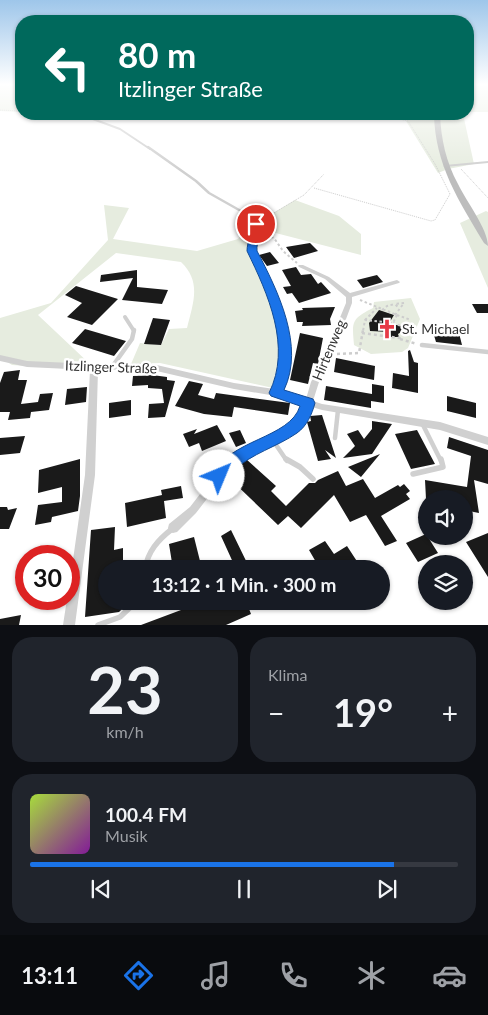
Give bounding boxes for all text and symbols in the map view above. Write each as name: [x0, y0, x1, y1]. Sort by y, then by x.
text: 80 m: [118, 33, 196, 75]
icon: left: [35, 35, 100, 100]
text: Itzlinger Straße: [118, 75, 263, 102]
pin: [235, 203, 277, 245]
icon: arrive: [242, 210, 270, 238]
street label: Hirtenweg: [308, 317, 349, 383]
church icon: St. Michael: [376, 318, 398, 340]
place label: St. Michael: [402, 320, 470, 337]
street label: Itzlinger Straße: [65, 356, 157, 377]
position arrow: [192, 449, 244, 501]
map controls: [418, 490, 473, 610]
button: sound: [418, 490, 473, 545]
speed limit sign: 30: [15, 545, 80, 610]
button: layers: [418, 555, 473, 610]
text: 13:12 · 1 Min. · 300 m: [152, 573, 336, 596]
text: 23: [87, 650, 163, 728]
text: Klima: [268, 665, 307, 684]
text: 19°: [333, 689, 393, 735]
text: −: [268, 696, 284, 730]
text: +: [442, 696, 458, 730]
text: km/h: [106, 722, 144, 741]
text: 100.4 FM: [105, 803, 187, 826]
text: Musik: [105, 826, 148, 845]
icon: previous: [87, 875, 115, 903]
icon: pause: [230, 875, 258, 903]
icon: next: [373, 875, 401, 903]
icon: directions: [121, 958, 156, 993]
icon: music: [198, 958, 233, 993]
icon: phone: [276, 958, 311, 993]
icon: climate: [354, 958, 389, 993]
icon: car: [432, 958, 467, 993]
text: 13:11: [21, 962, 78, 989]

